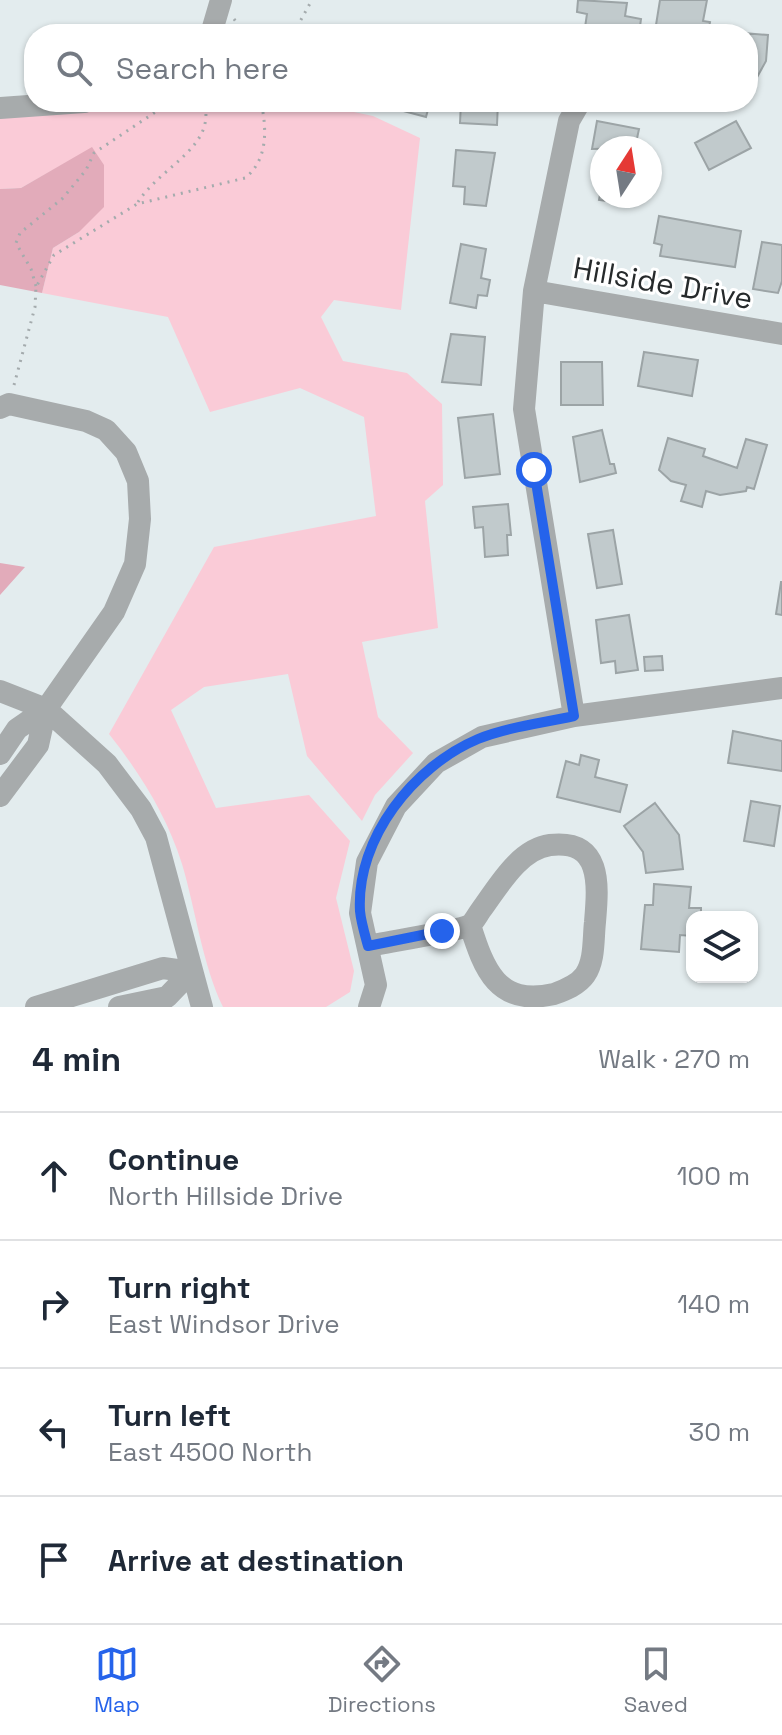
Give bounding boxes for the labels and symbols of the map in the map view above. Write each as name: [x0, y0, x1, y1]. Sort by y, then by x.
north arrow: [590, 136, 662, 208]
street label: Hillside Drive: [570, 248, 756, 318]
route start: [516, 452, 552, 488]
route end: [424, 913, 460, 949]

